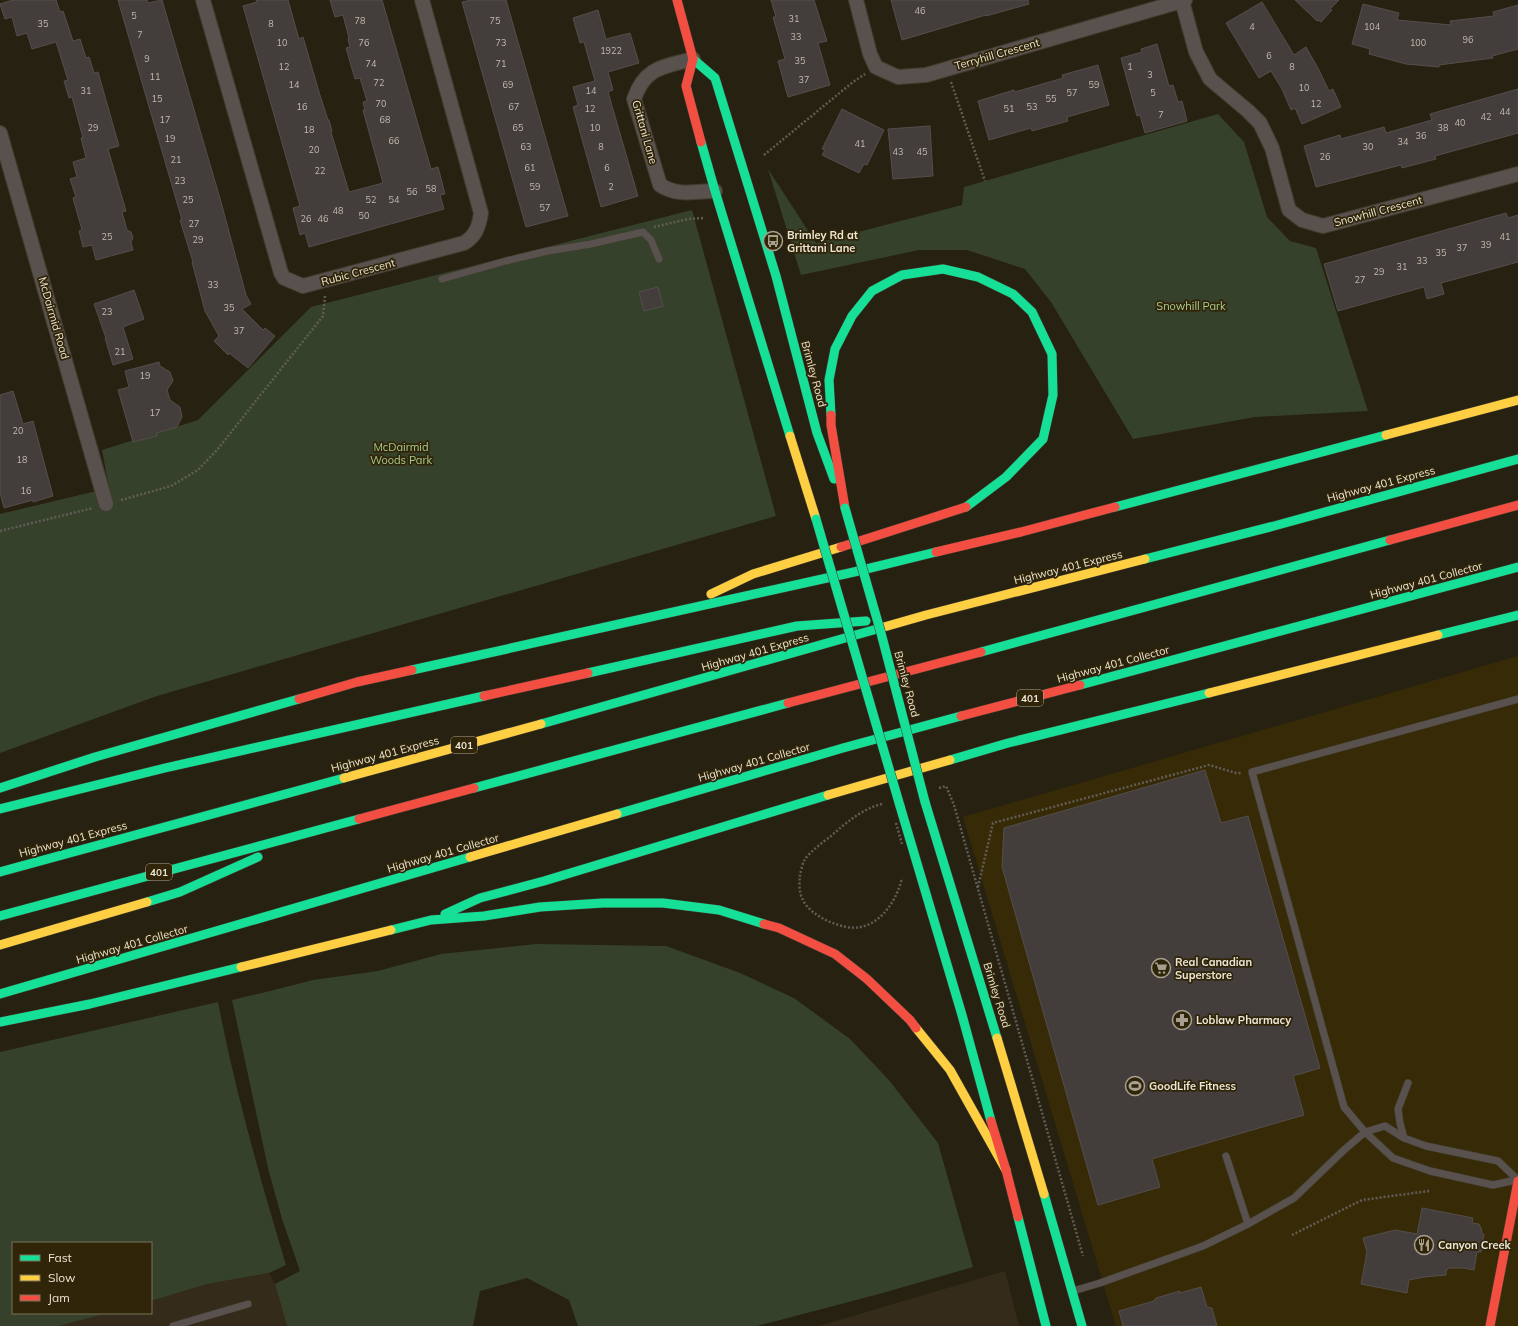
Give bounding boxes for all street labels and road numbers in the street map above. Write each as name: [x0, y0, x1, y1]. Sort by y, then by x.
street label: Terryhill Crescent: [953, 35, 1041, 73]
street label: Grittani Lane: [629, 98, 661, 166]
street label: Snowhill Crescent: [1332, 192, 1424, 230]
street label: Rubic Crescent: [319, 255, 397, 289]
street label: McDairmid Road: [36, 275, 72, 361]
street label: Brimley Road: [798, 339, 830, 409]
street label: Highway 401 Express: [1325, 463, 1437, 505]
street label: Highway 401 Express: [1012, 547, 1124, 587]
street label: Highway 401 Collector: [1368, 558, 1484, 602]
street label: Highway 401 Express: [700, 630, 810, 674]
street label: Highway 401 Collector: [1055, 642, 1171, 686]
street label: Brimley Road: [891, 649, 923, 719]
road number: 401: [1017, 690, 1043, 706]
street label: Highway 401 Express: [329, 733, 441, 775]
road number: 401: [451, 737, 477, 753]
street label: Highway 401 Collector: [697, 739, 811, 785]
street label: Highway 401 Express: [17, 818, 129, 860]
street label: Highway 401 Collector: [386, 830, 500, 876]
road number: 401: [146, 864, 172, 880]
street label: Highway 401 Collector: [75, 921, 189, 967]
street label: Brimley Road: [980, 960, 1014, 1030]

